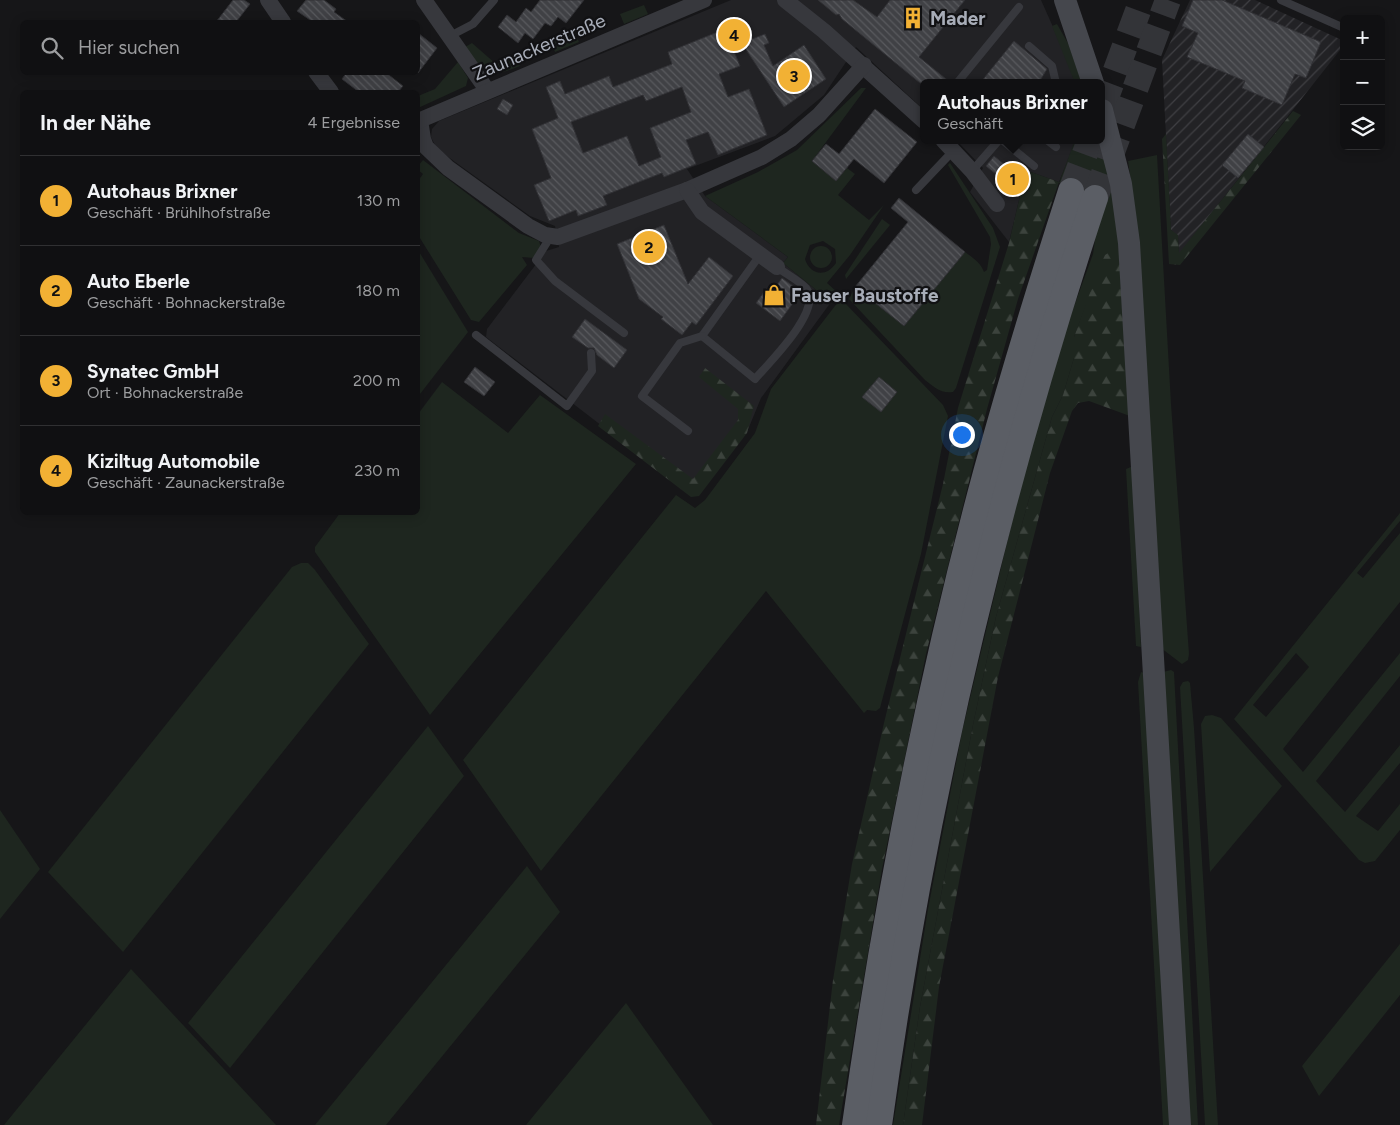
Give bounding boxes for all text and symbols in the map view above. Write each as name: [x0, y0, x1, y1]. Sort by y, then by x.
building icon: Mader: [900, 5, 926, 31]
place label: Mader: [930, 7, 985, 30]
street label: Zaunackerstraße: [469, 9, 609, 85]
map controls: [1340, 15, 1385, 150]
button: +: [1340, 15, 1385, 60]
pin: 4: [718, 16, 750, 54]
search box: [20, 20, 420, 75]
icon: search: [38, 34, 66, 62]
text: Hier suchen: [78, 36, 179, 59]
pin: 3: [778, 57, 810, 95]
button: −: [1340, 60, 1385, 105]
popup: [920, 79, 1105, 144]
text: Autohaus Brixner: [937, 91, 1088, 114]
button: layers: [1340, 105, 1385, 150]
text: In der Nähe: [40, 110, 151, 135]
text: 4 Ergebnisse: [307, 113, 400, 132]
text: Geschäft: [937, 114, 1003, 133]
pin: 1: [997, 160, 1029, 198]
text: Autohaus Brixner: [87, 180, 238, 203]
text: 1: [53, 191, 59, 210]
text: 130 m: [357, 191, 400, 210]
text: Geschäft · Brühlhofstraße: [87, 203, 271, 222]
pin: 2: [633, 228, 665, 266]
text: Auto Eberle: [87, 270, 190, 293]
text: 2: [51, 281, 61, 300]
text: 180 m: [356, 281, 400, 300]
shop icon: Fauser Baustoffe: [761, 282, 787, 308]
place label: Fauser Baustoffe: [791, 284, 939, 307]
text: Geschäft · Bohnackerstraße: [87, 293, 285, 312]
text: Synatec GmbH: [87, 360, 220, 383]
text: 3: [52, 371, 60, 390]
text: 200 m: [353, 371, 400, 390]
text: Ort · Bohnackerstraße: [87, 383, 243, 402]
your location: [949, 422, 975, 448]
text: Kiziltug Automobile: [87, 450, 260, 473]
text: 4: [51, 461, 61, 480]
text: 230 m: [355, 461, 400, 480]
text: Geschäft · Zaunackerstraße: [87, 473, 285, 492]

